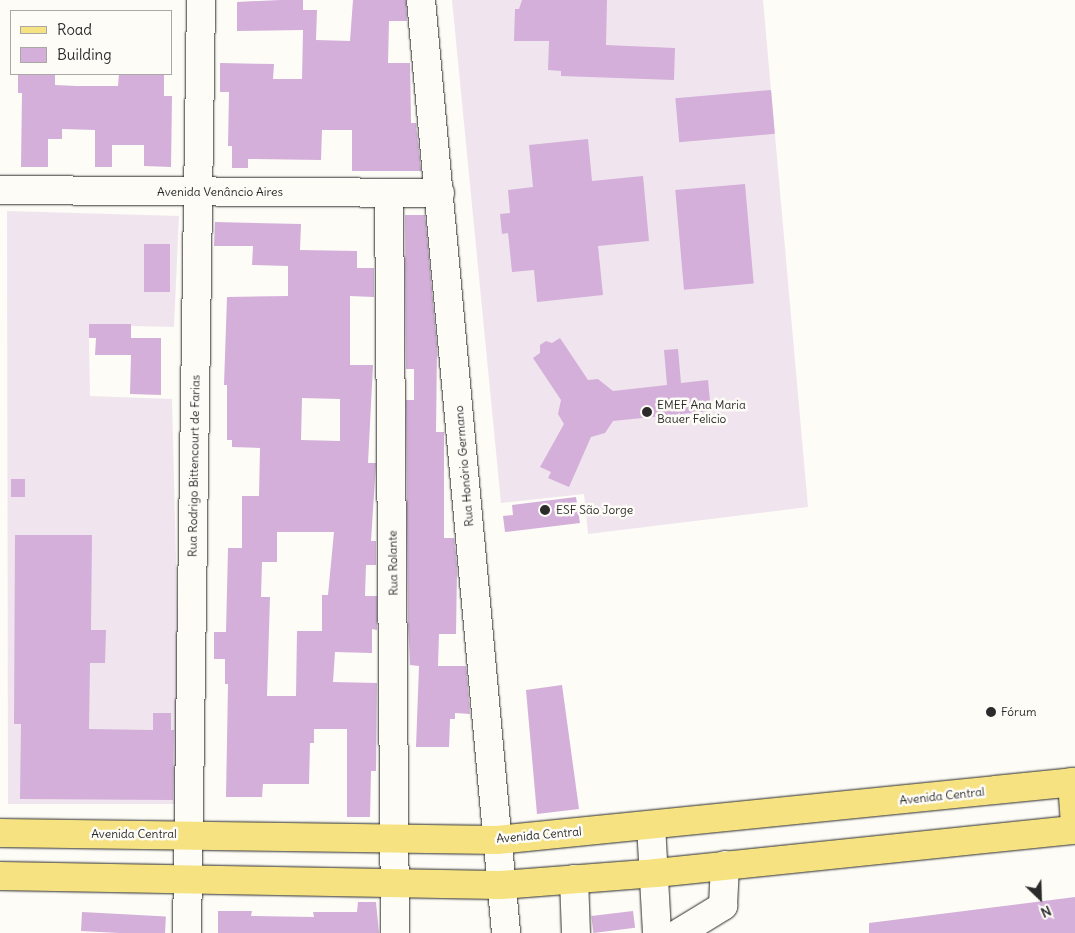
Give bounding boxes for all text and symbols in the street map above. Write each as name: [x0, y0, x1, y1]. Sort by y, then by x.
legend: [10, 10, 172, 75]
text: Road: [57, 20, 92, 39]
text: Building: [57, 45, 112, 64]
street label: Avenida Venâncio Aires: [157, 185, 283, 199]
street label: Rua Rodrigo Bittencourt de Farias: [185, 375, 203, 557]
place label: EMEF Ana Maria Bauer Felicio: [657, 398, 746, 426]
street label: Rua Honório Germano: [452, 405, 476, 527]
marker: EMEF Ana Maria Bauer Felicio: [641, 406, 653, 418]
marker: ESF São Jorge: [538, 503, 552, 517]
place label: ESF São Jorge: [556, 503, 633, 517]
street label: Rua Rolante: [385, 530, 401, 596]
place label: Fórum: [1001, 705, 1036, 719]
marker: Fórum: [985, 706, 997, 718]
street label: Avenida Central: [899, 784, 985, 808]
street label: Avenida Central: [496, 824, 582, 846]
street label: Avenida Central: [91, 827, 177, 841]
north arrow: [1015, 873, 1065, 923]
text: N: [1038, 902, 1054, 922]

